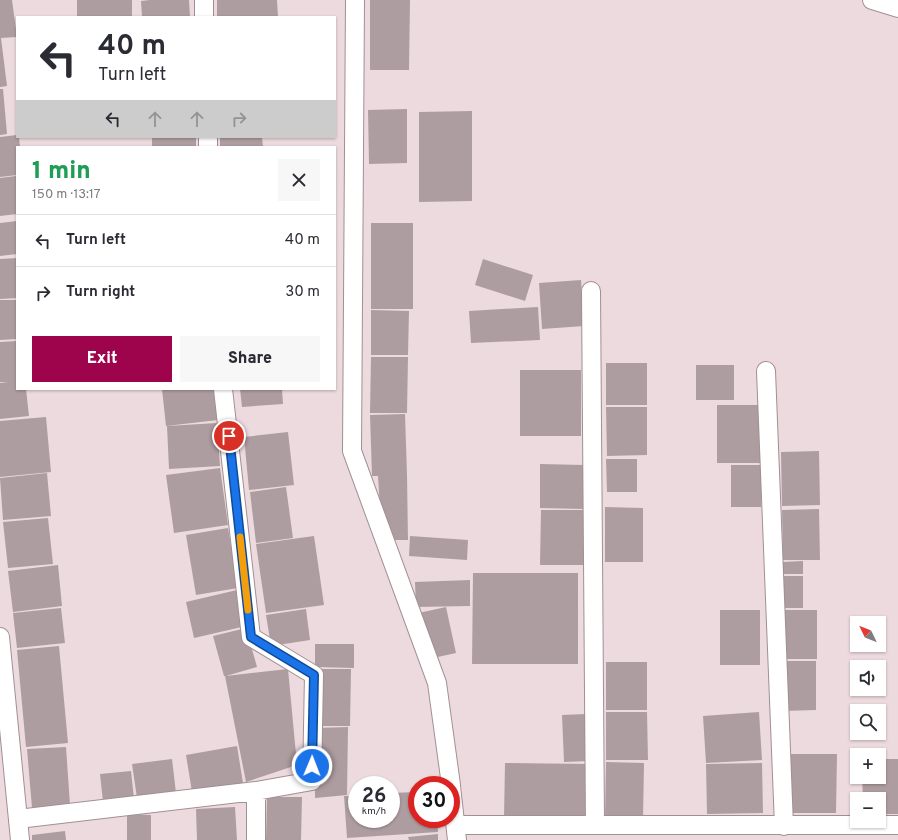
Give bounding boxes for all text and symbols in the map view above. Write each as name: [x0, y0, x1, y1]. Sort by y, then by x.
text: 40 m: [98, 29, 166, 65]
icon: left: [32, 32, 84, 84]
text: Turn left: [98, 64, 166, 87]
icon: left: [102, 108, 124, 130]
icon: ahead: [144, 108, 166, 130]
icon: ahead: [186, 108, 208, 130]
icon: right: [228, 108, 250, 130]
text: 1 min: [32, 157, 91, 187]
button: close: [278, 159, 320, 201]
text: 150 m · 13:17: [32, 187, 101, 203]
icon: left: [32, 230, 54, 252]
text: Turn left: [66, 231, 126, 250]
text: 40 m: [285, 231, 320, 250]
icon: right: [32, 282, 54, 304]
text: Turn right: [66, 283, 135, 302]
text: 30 m: [285, 283, 320, 302]
button: Exit: [32, 336, 172, 382]
button: Share: [180, 336, 320, 382]
pin: [212, 419, 246, 453]
icon: arrive: [218, 425, 240, 447]
north arrow: [850, 616, 886, 652]
map controls: [850, 616, 886, 828]
button: sound: [850, 660, 886, 696]
button: search: [850, 704, 886, 740]
position arrow: [291, 745, 333, 787]
button: +: [850, 748, 886, 784]
speed limit sign: 30: [408, 776, 460, 828]
text: 26: [362, 784, 386, 810]
button: −: [850, 792, 886, 828]
text: km/h: [362, 805, 386, 818]

